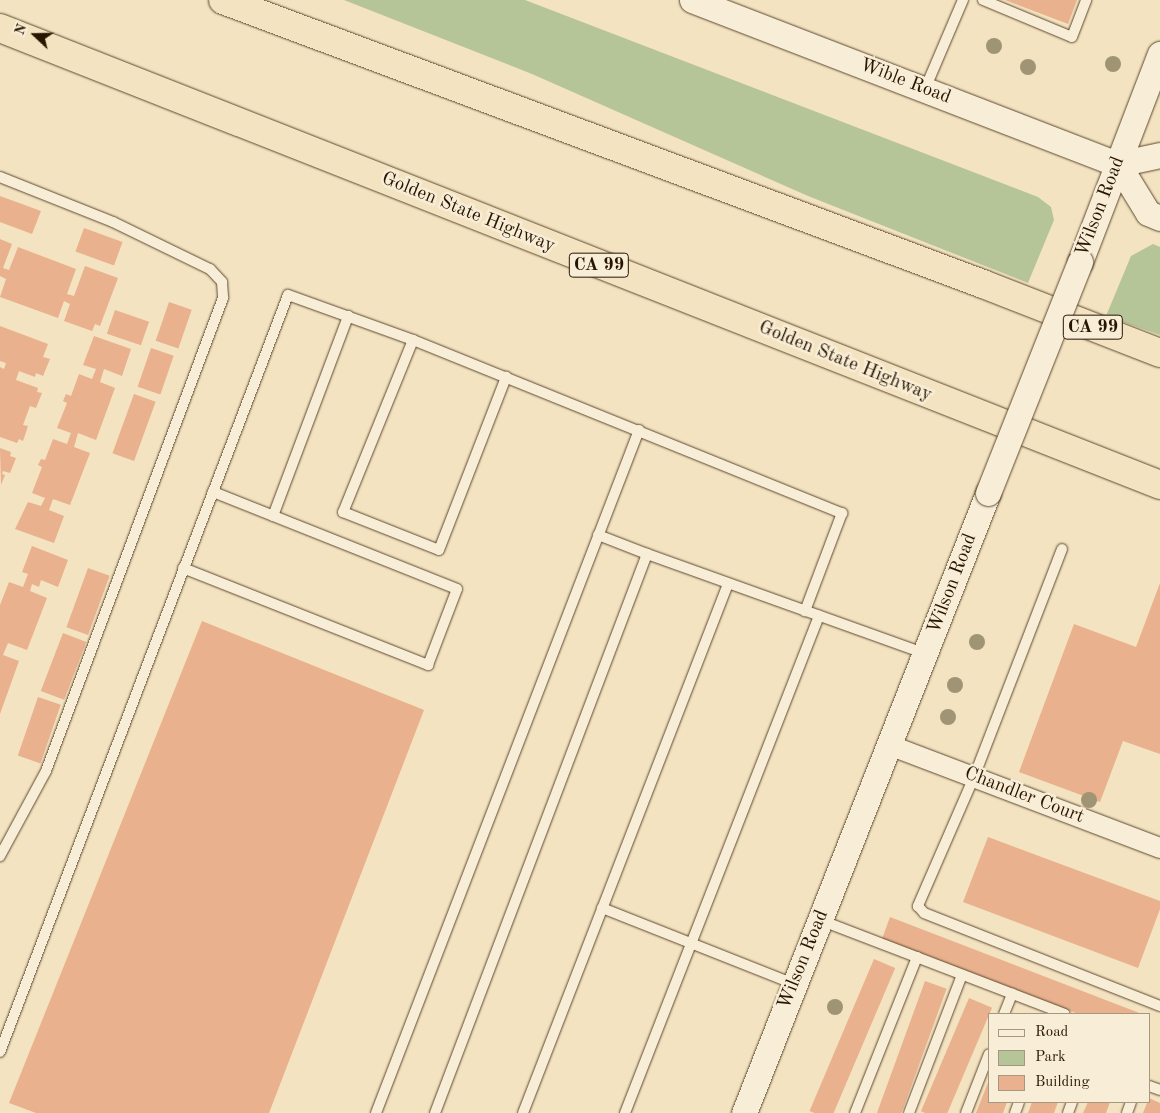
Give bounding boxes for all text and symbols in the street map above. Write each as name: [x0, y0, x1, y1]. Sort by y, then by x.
north arrow: [10, 10, 60, 60]
text: N: [13, 22, 29, 37]
street label: Wible Road: [856, 54, 954, 110]
street label: Wilson Road: [1071, 154, 1131, 260]
street label: Golden State Highway: [378, 168, 558, 258]
road number: CA 99: [568, 250, 630, 280]
road number: CA 99: [1062, 312, 1124, 342]
street label: Golden State Highway: [755, 317, 935, 407]
street label: Wilson Road: [923, 531, 983, 637]
street label: Chandler Court: [961, 763, 1087, 829]
street label: Wilson Road: [774, 907, 834, 1013]
legend: [988, 1013, 1150, 1103]
text: Road: [1035, 1025, 1068, 1040]
text: Park: [1035, 1050, 1066, 1065]
text: Building: [1035, 1075, 1090, 1090]

